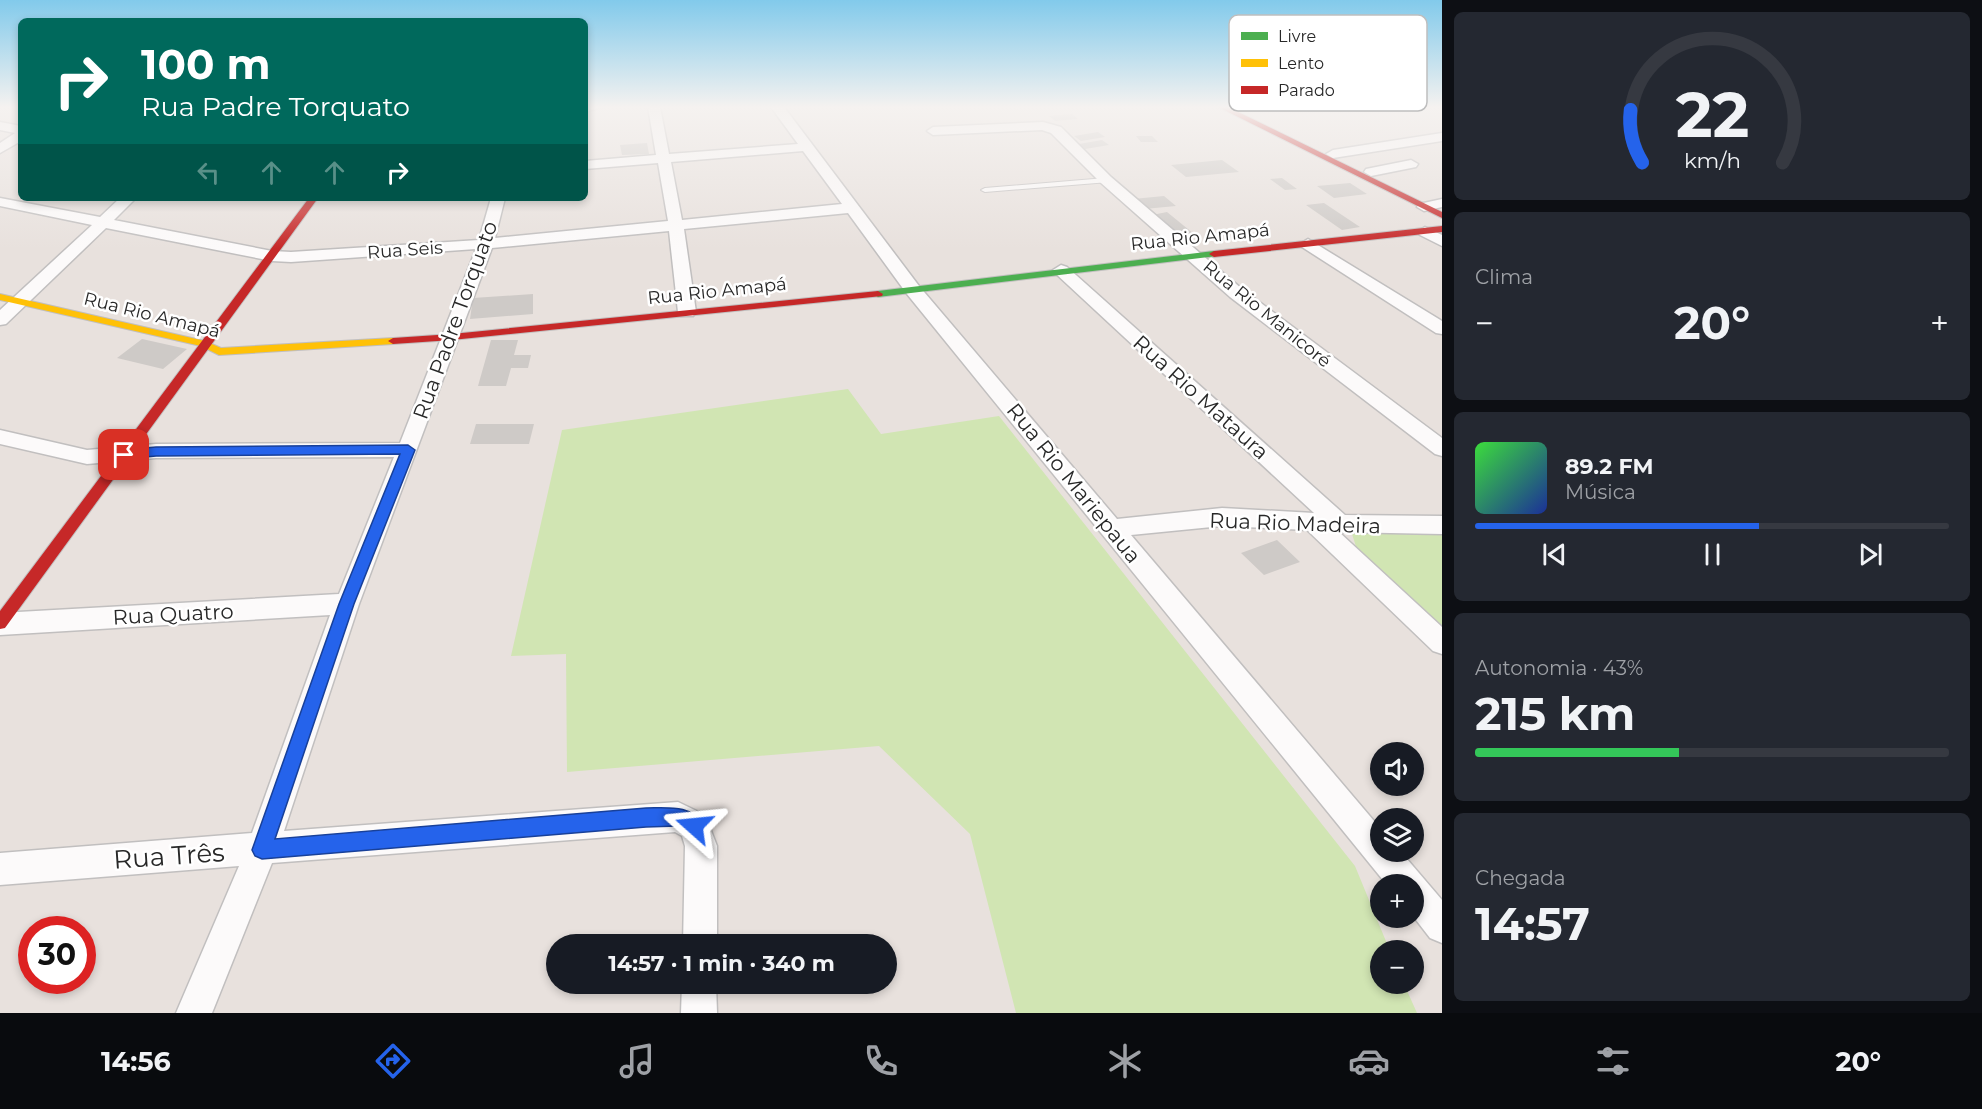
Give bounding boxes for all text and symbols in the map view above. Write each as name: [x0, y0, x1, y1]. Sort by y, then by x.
legend: [1229, 15, 1427, 111]
text: Livre: [1278, 27, 1316, 46]
text: 100 m: [141, 38, 270, 90]
icon: right: [42, 42, 120, 120]
text: Lento: [1278, 54, 1324, 73]
text: 22: [1675, 77, 1749, 153]
text: Parado: [1278, 81, 1335, 100]
text: Rua Padre Torquato: [141, 90, 410, 123]
text: km/h: [1683, 147, 1741, 173]
icon: left: [192, 156, 225, 189]
icon: ahead: [255, 156, 288, 189]
icon: ahead: [318, 156, 351, 189]
icon: right: [381, 156, 414, 189]
street label: Rua Padre Torquato: [407, 217, 503, 423]
street label: Rua Rio Amapá: [1129, 219, 1271, 255]
street label: Rua Seis: [366, 236, 444, 264]
street label: Rua Rio Manicoré: [1199, 256, 1336, 372]
text: Clima: [1475, 265, 1533, 289]
street label: Rua Rio Amapá: [646, 273, 788, 309]
street label: Rua Rio Amapá: [82, 287, 222, 343]
text: 20°: [1674, 295, 1750, 350]
text: −: [1475, 303, 1494, 343]
text: +: [1930, 303, 1949, 343]
street label: Rua Rio Mataura: [1128, 330, 1274, 464]
street label: Rua Rio Mariepaua: [1002, 398, 1146, 568]
pin: [98, 429, 149, 480]
icon: arrive: [107, 438, 140, 471]
text: 89.2 FM: [1565, 453, 1654, 480]
text: Música: [1565, 480, 1636, 504]
street label: Rua Rio Madeira: [1209, 508, 1381, 538]
icon: previous: [1538, 538, 1571, 571]
icon: pause: [1696, 538, 1729, 571]
icon: next: [1854, 538, 1887, 571]
street label: Rua Quatro: [112, 598, 234, 630]
text: Autonomia · 43%: [1475, 656, 1643, 680]
text: 215 km: [1475, 686, 1635, 741]
map controls: [1370, 742, 1424, 994]
button: sound: [1370, 742, 1424, 796]
position arrow: [662, 794, 726, 858]
button: layers: [1370, 808, 1424, 862]
street label: Rua Três: [112, 836, 226, 876]
text: Chegada: [1475, 866, 1566, 890]
button: +: [1370, 874, 1424, 928]
text: 14:57: [1475, 896, 1590, 951]
speed limit sign: 30: [18, 916, 96, 994]
button: −: [1370, 940, 1424, 994]
text: 14:57 · 1 min · 340 m: [608, 950, 835, 977]
icon: directions: [372, 1040, 414, 1082]
icon: music: [616, 1040, 658, 1082]
icon: phone: [860, 1040, 902, 1082]
icon: climate: [1104, 1040, 1146, 1082]
icon: car: [1348, 1040, 1390, 1082]
icon: filters: [1592, 1040, 1634, 1082]
text: 14:56: [101, 1045, 171, 1078]
text: 20°: [1835, 1045, 1881, 1078]

